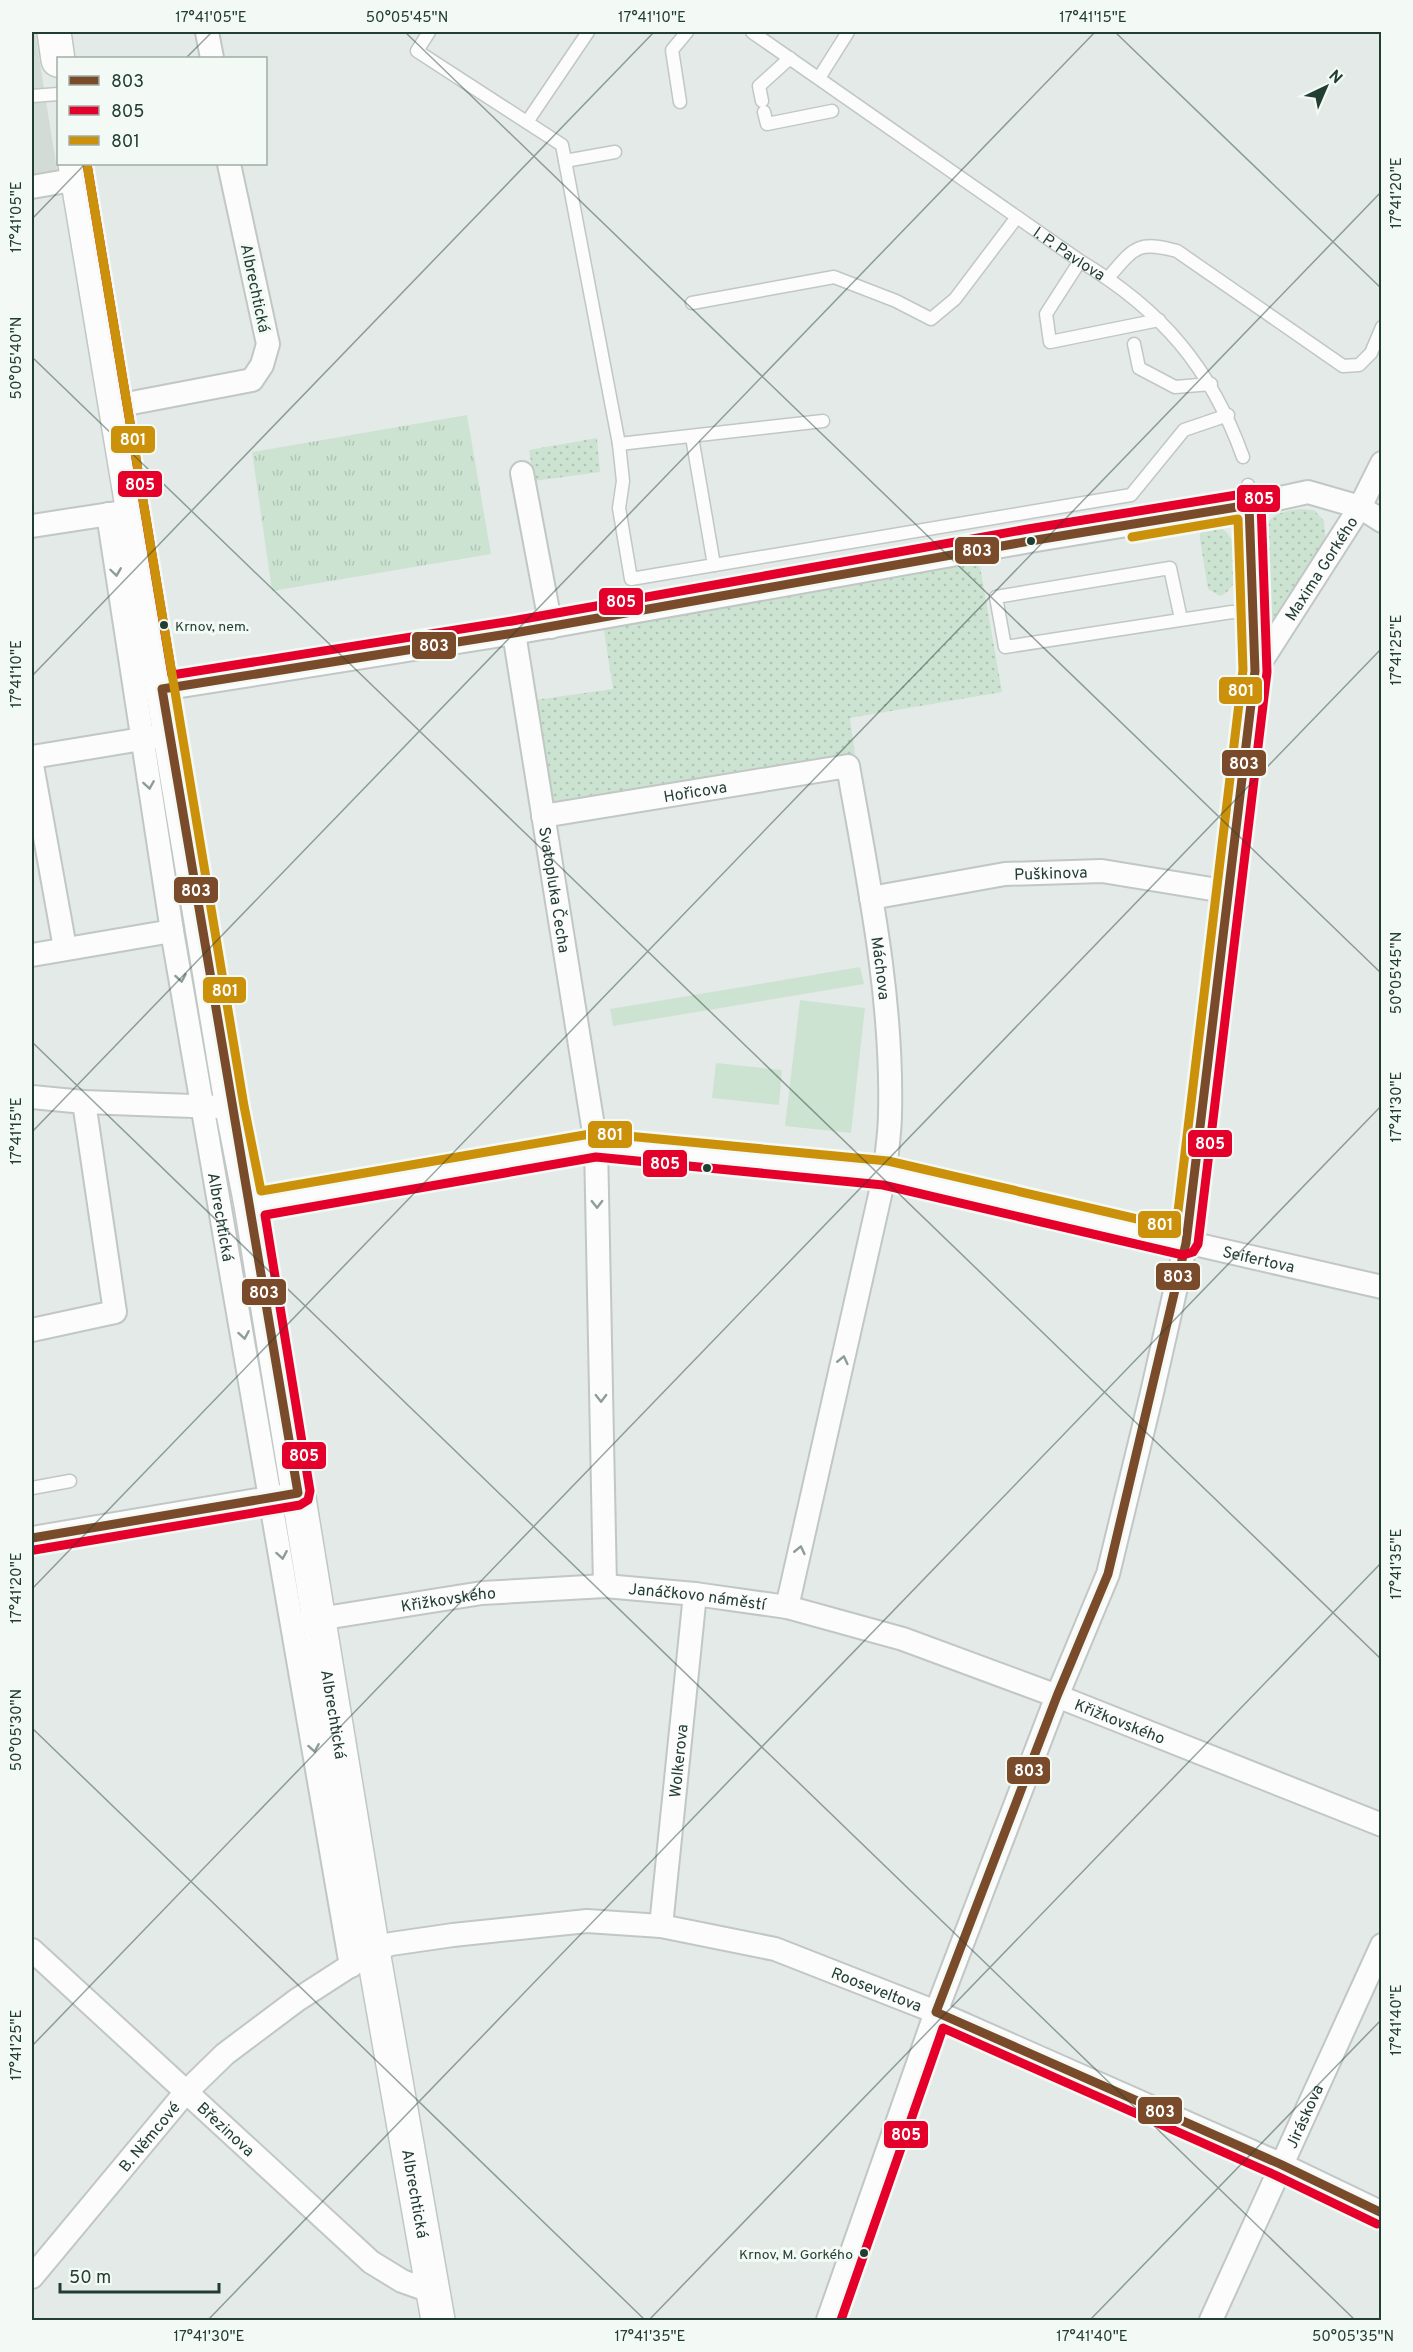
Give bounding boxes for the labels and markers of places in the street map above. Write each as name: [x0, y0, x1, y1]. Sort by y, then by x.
unlabelled marker: [1025, 535, 1037, 547]
marker: Krnov, nem.: [158, 619, 170, 631]
place label: Krnov, nem.: [175, 619, 249, 636]
unlabelled marker: [701, 1162, 713, 1174]
place label: Krnov, M. Gorkého: [739, 2247, 853, 2264]
marker: Krnov, M. Gorkého: [858, 2247, 870, 2259]

